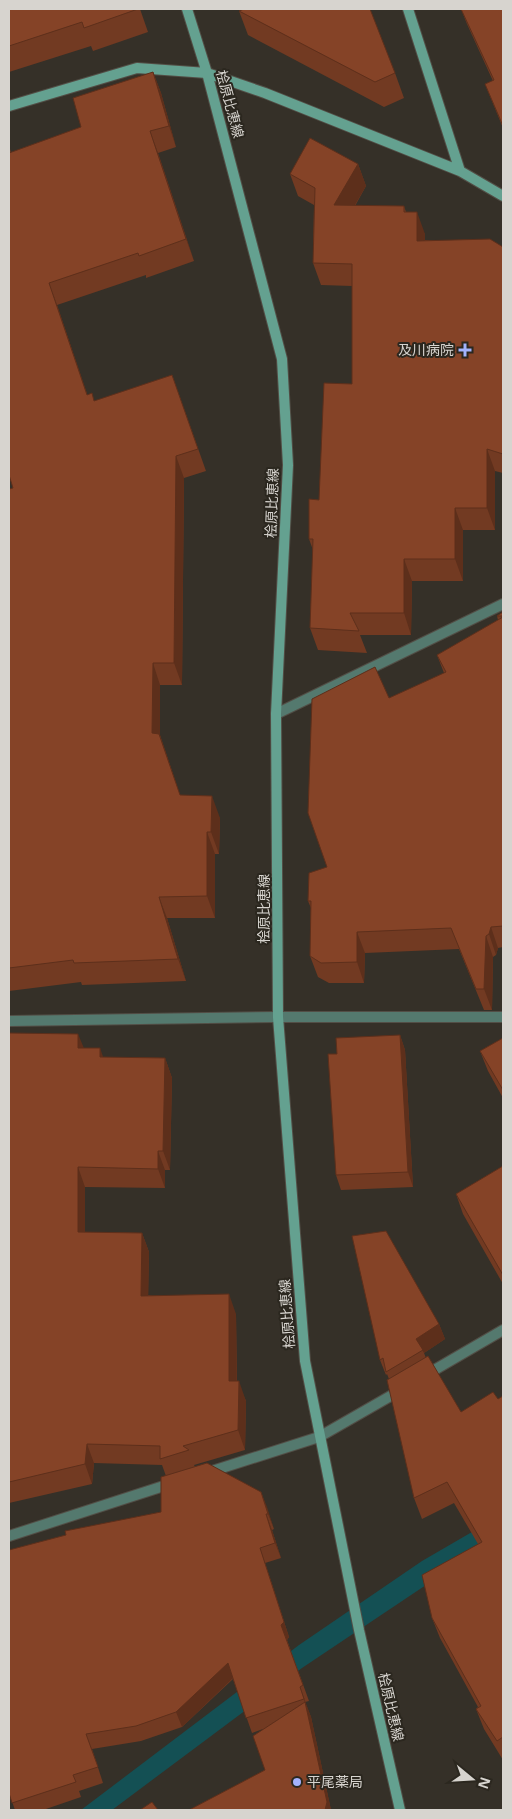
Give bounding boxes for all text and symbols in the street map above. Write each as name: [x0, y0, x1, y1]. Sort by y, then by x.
street label: 桧原比恵線: [212, 68, 249, 140]
place label: 及川病院: [398, 340, 454, 359]
marker: 及川病院: [458, 343, 472, 357]
street label: 桧原比恵線: [261, 468, 282, 538]
street label: 桧原比恵線: [254, 874, 273, 944]
street label: 桧原比恵線: [275, 1278, 298, 1350]
street label: 桧原比恵線: [374, 1671, 409, 1743]
north arrow: [447, 1754, 497, 1804]
place label: 平尾薬局: [307, 1772, 363, 1791]
text: N: [474, 1775, 496, 1792]
marker: 平尾薬局: [291, 1776, 303, 1788]

